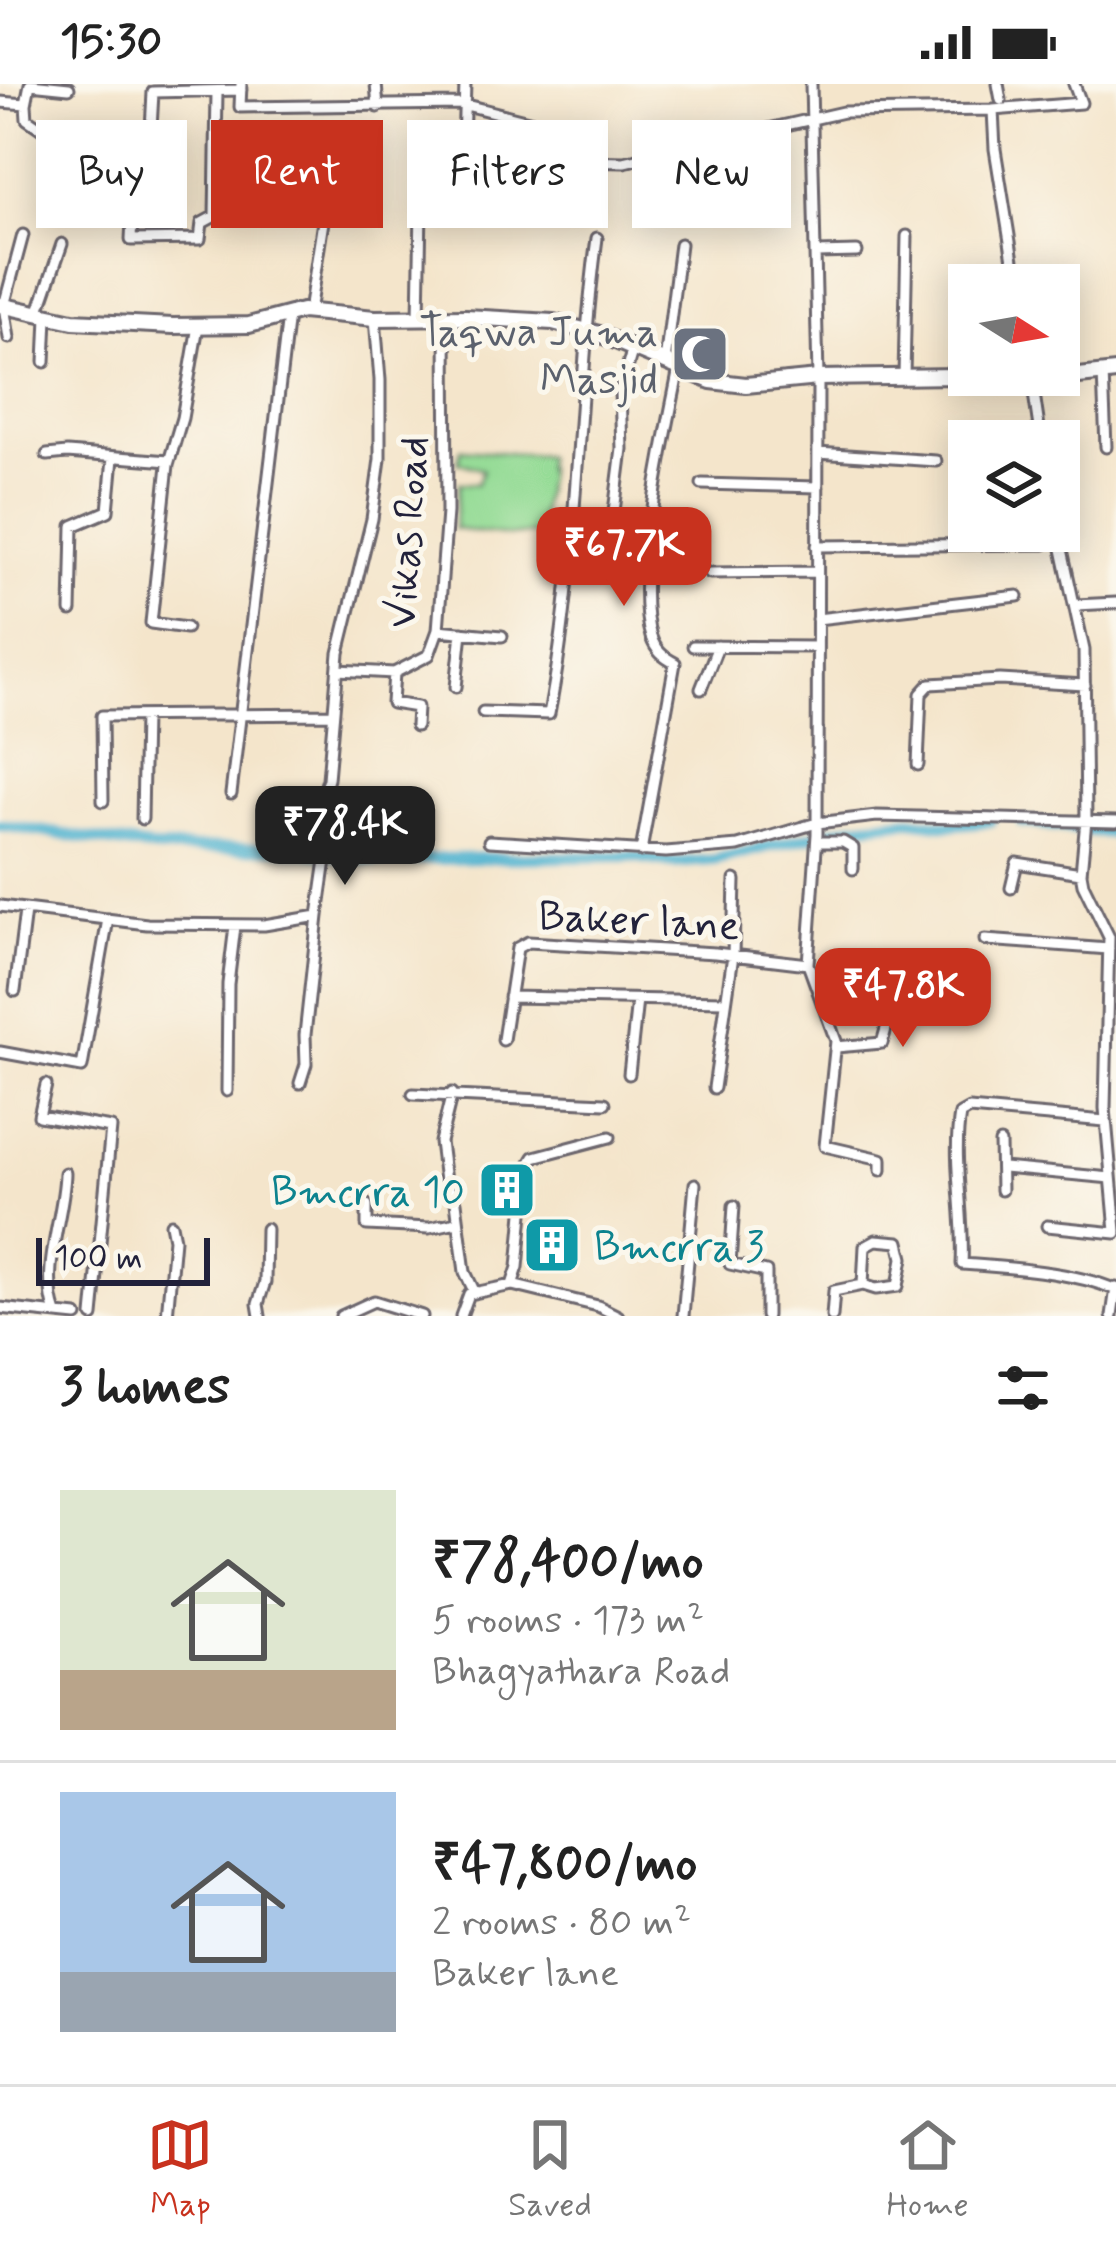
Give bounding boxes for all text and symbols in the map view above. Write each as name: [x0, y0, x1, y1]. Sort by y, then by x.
text: 15:30: [60, 13, 162, 72]
chip: Buy: [36, 120, 187, 228]
chip: Rent: [211, 120, 383, 228]
chip: Filters: [407, 120, 608, 228]
chip: New: [632, 120, 791, 228]
north arrow: [948, 264, 1080, 396]
map controls: [948, 264, 1080, 552]
place label: Taqwa Juma Masjid: [419, 306, 658, 409]
mosque icon: Taqwa Juma Masjid: [669, 323, 731, 385]
button: layers: [948, 420, 1080, 552]
street label: Vikas Road: [375, 434, 444, 630]
pin: ₹67.7K: [526, 507, 722, 609]
text: ₹67.7K: [563, 520, 685, 571]
pin: ₹78.4K: [247, 786, 443, 888]
text: ₹78.4K: [282, 799, 408, 850]
street label: Baker lane: [537, 890, 741, 955]
pin: ₹47.8K: [805, 948, 1001, 1050]
text: ₹47.8K: [842, 961, 964, 1012]
building icon: Bmcrra 10: [476, 1159, 538, 1221]
place label: Bmcrra 10: [271, 1166, 465, 1221]
building icon: Bmcrra 3: [521, 1214, 583, 1276]
place label: Bmcrra 3: [594, 1221, 764, 1276]
scale bar: [36, 1232, 210, 1285]
text: 100 m: [54, 1237, 143, 1281]
text: 3 homes: [60, 1355, 230, 1421]
icon: filters: [990, 1355, 1056, 1421]
text: ₹78,400/mo: [432, 1530, 703, 1596]
icon: home: [156, 1538, 300, 1682]
text: 5 rooms · 173 m²: [432, 1596, 704, 1647]
text: Bhagyathara Road: [432, 1647, 730, 1698]
text: ₹47,800/mo: [432, 1832, 697, 1898]
icon: home: [156, 1840, 300, 1984]
text: 2 rooms · 80 m²: [432, 1898, 691, 1949]
text: Baker lane: [432, 1949, 619, 2000]
tab: Map: [147, 2112, 213, 2228]
tab: Saved: [508, 2112, 592, 2228]
tab: Home: [887, 2112, 969, 2228]

